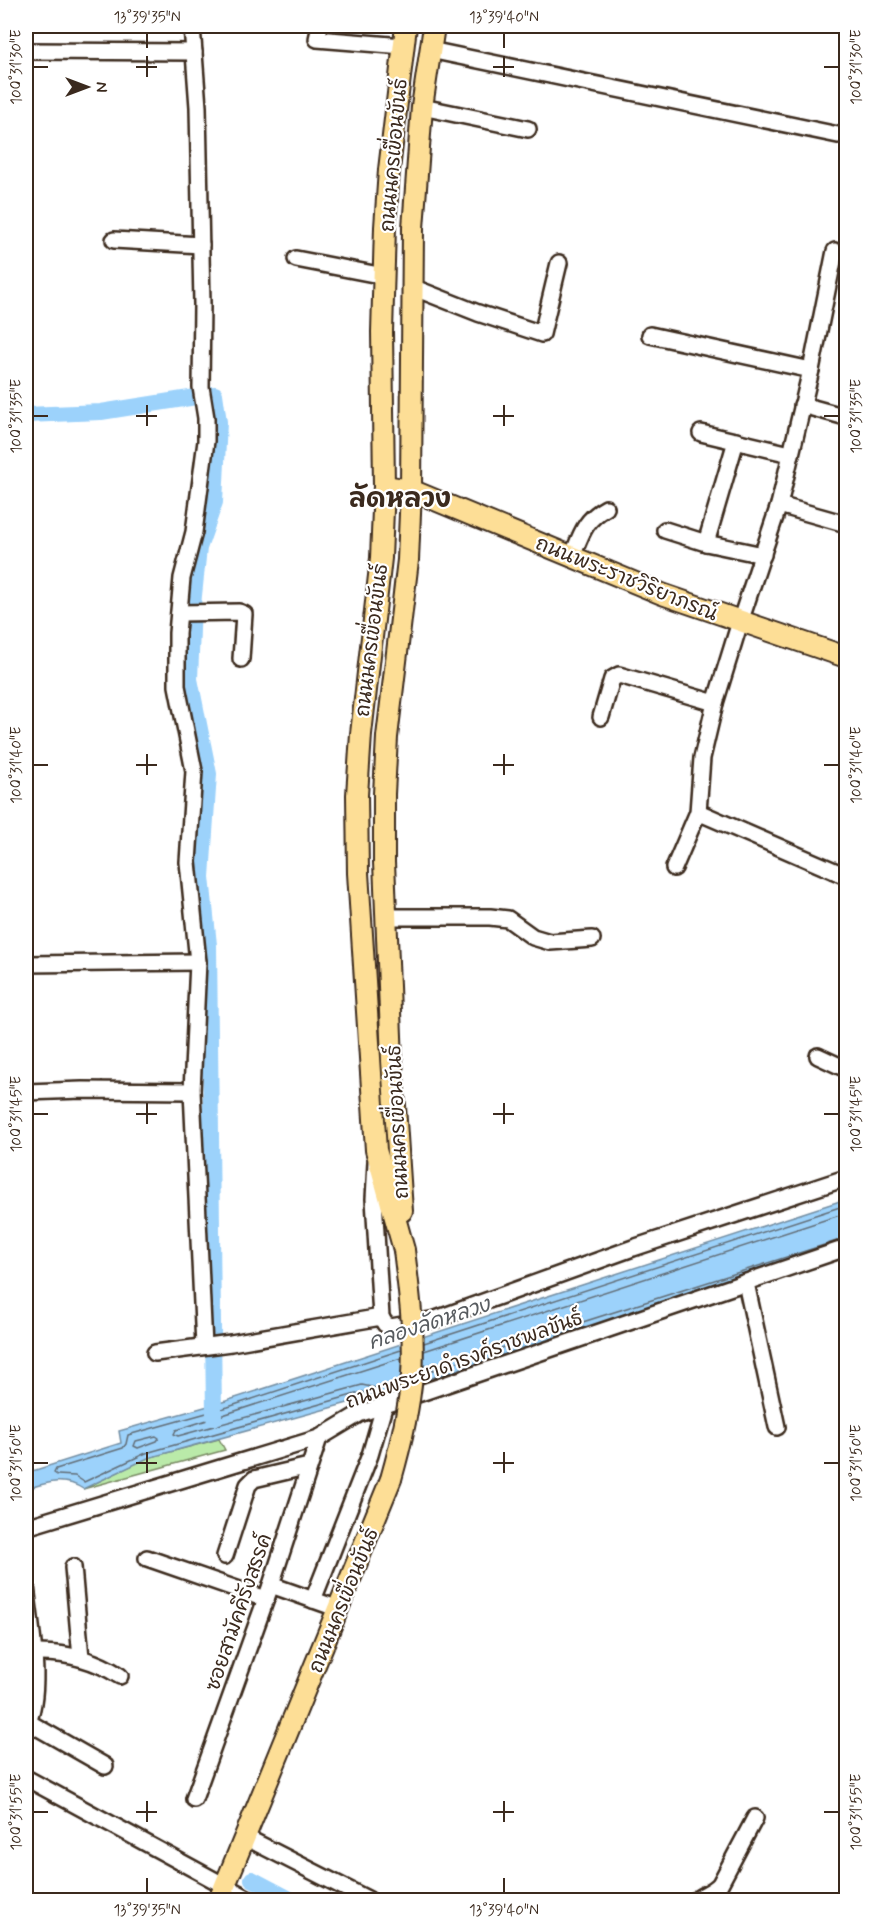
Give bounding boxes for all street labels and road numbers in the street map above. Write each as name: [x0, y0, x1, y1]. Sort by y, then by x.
street label: ถนนนครเขื่อนขันธ์: [367, 76, 415, 233]
street label: ถนนพระราชวิริยาภรณ์: [531, 530, 722, 628]
street label: ถนนนครเขื่อนขันธ์: [343, 561, 395, 718]
street label: ถนนนครเขื่อนขันธ์: [374, 1044, 416, 1200]
street label: ถนนพระยาดำรงค์ราชพลขันธ์: [342, 1304, 587, 1416]
street label: ถนนนครเขื่อนขันธ์: [296, 1521, 386, 1677]
street label: ซอยสามัคคีรังสรรค์: [199, 1530, 279, 1695]

